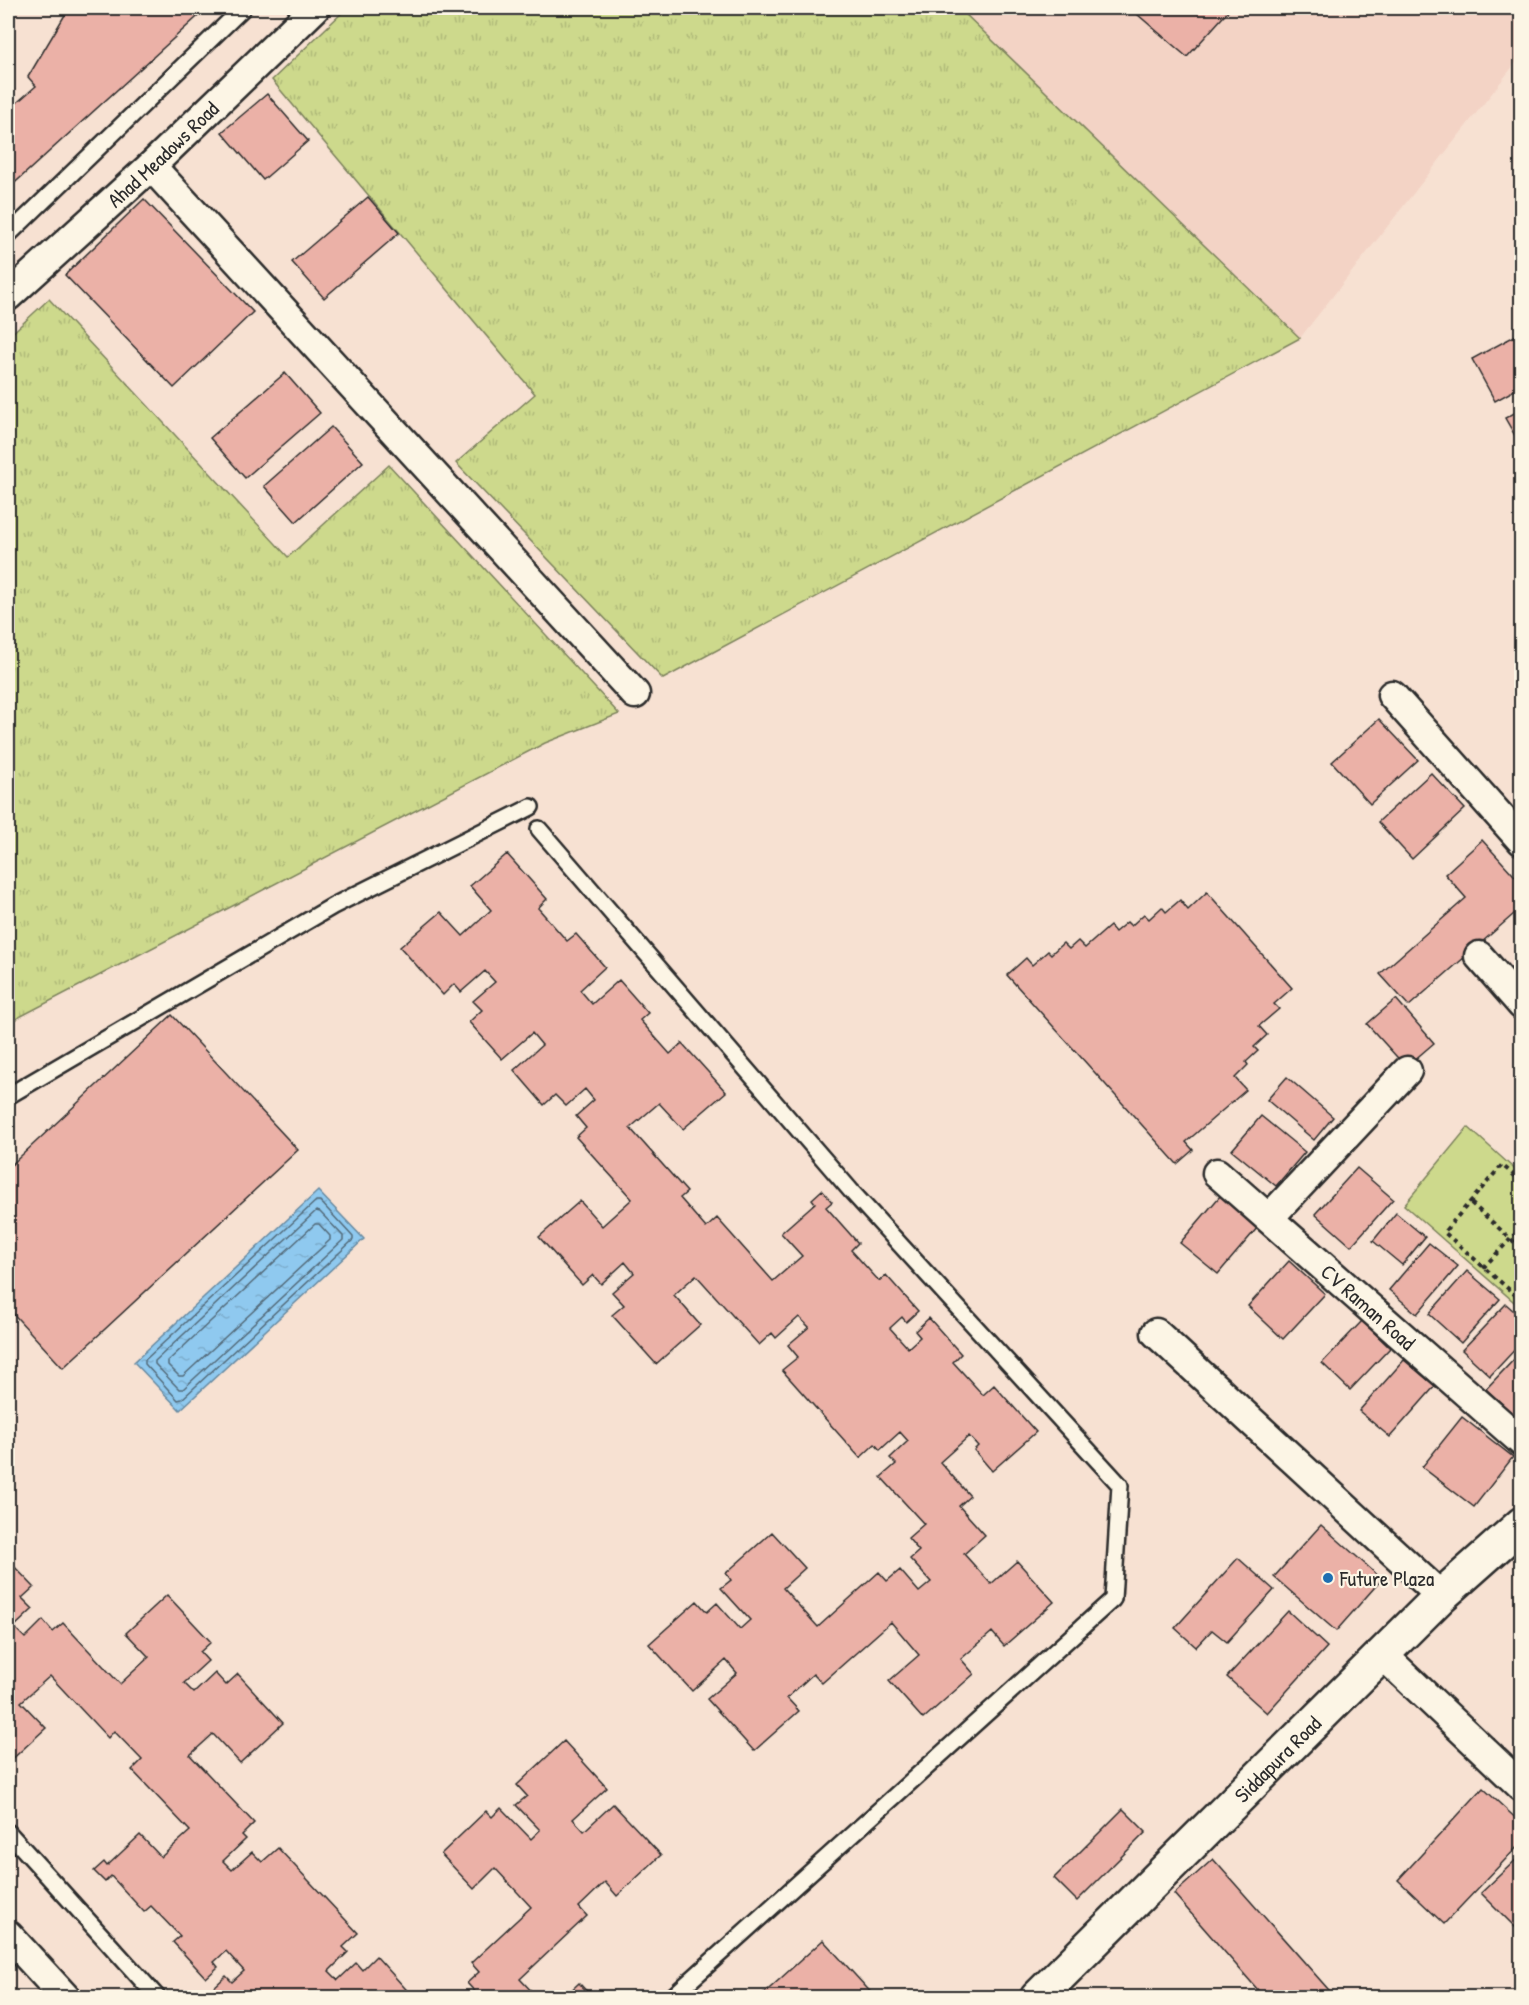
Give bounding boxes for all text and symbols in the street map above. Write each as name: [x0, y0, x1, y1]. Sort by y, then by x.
street label: Ahad Meadows Road: [101, 94, 225, 214]
street label: CV Raman Road: [1315, 1257, 1422, 1356]
place label: Future Plaza: [1339, 1564, 1434, 1593]
marker: Future Plaza: [1321, 1571, 1335, 1585]
street label: Siddapura Road: [1227, 1709, 1327, 1809]

